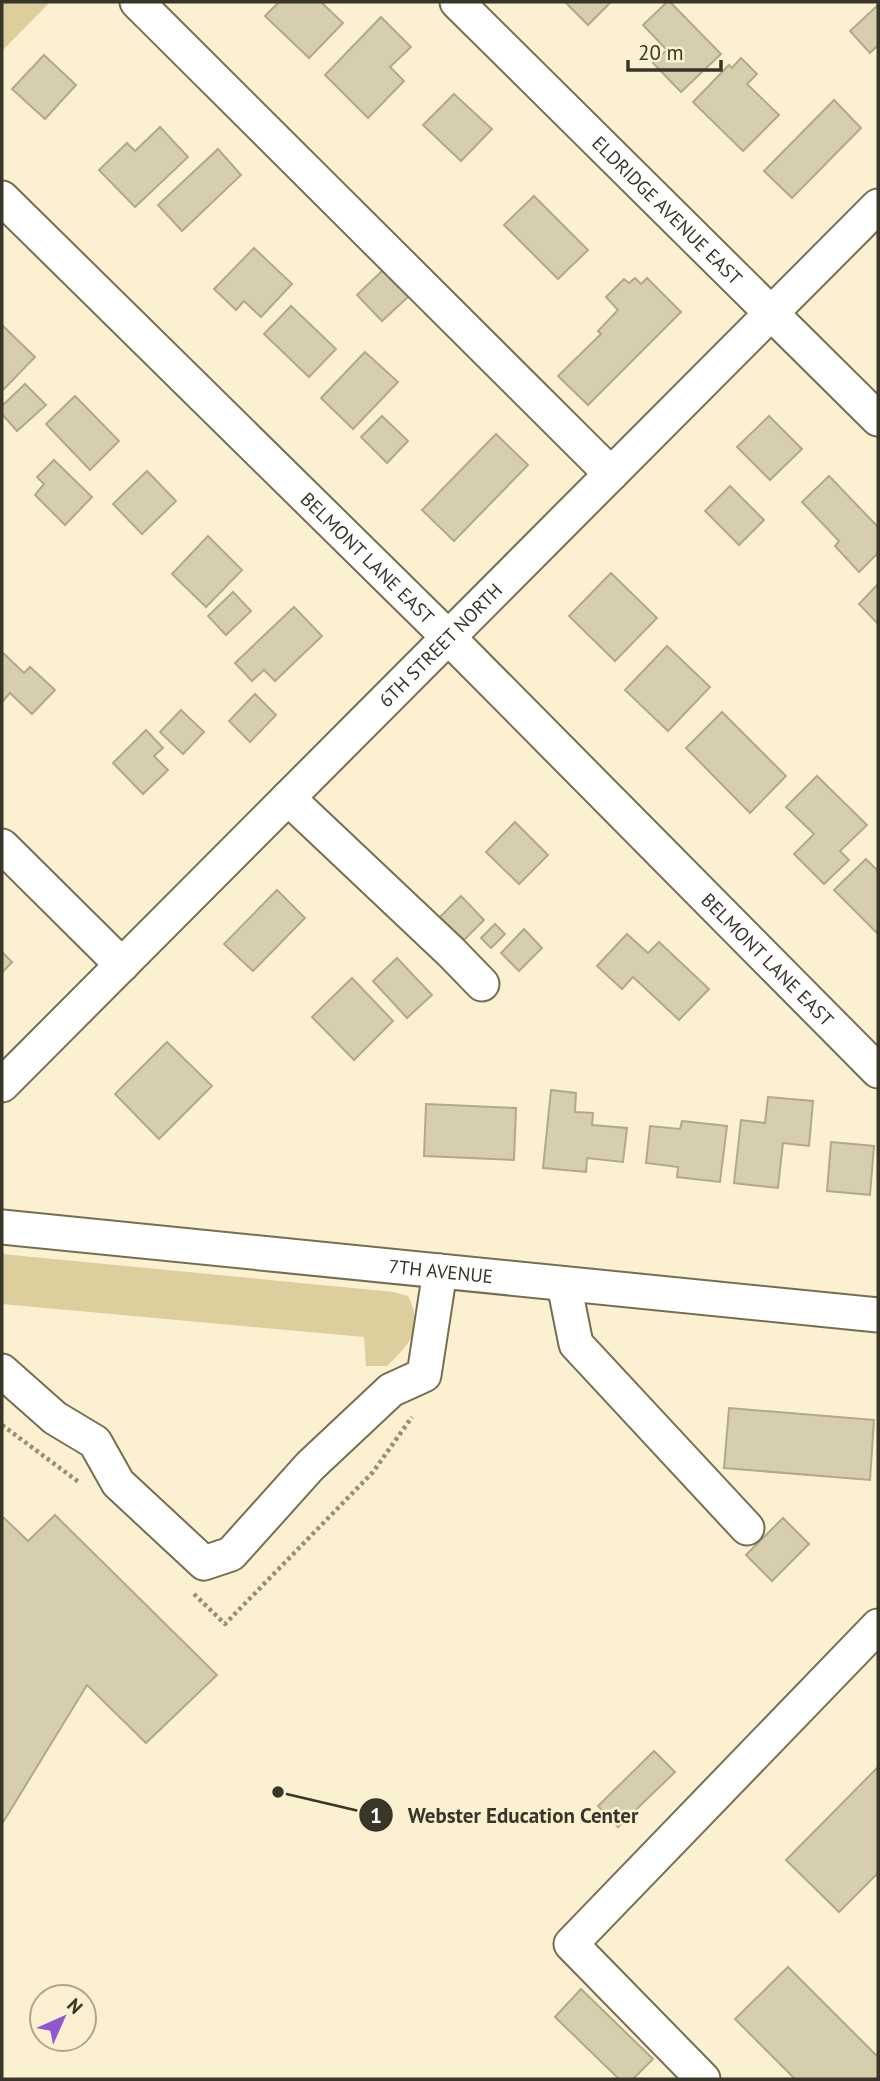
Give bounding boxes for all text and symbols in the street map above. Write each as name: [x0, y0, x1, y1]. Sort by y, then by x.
scale bar: [628, 28, 721, 72]
text: 20 m: [638, 39, 684, 66]
street label: ELDRIDGE AVENUE EAST: [587, 131, 748, 290]
street label: BELMONT LANE EAST: [296, 487, 440, 629]
street label: 6TH STREET NORTH: [374, 578, 507, 712]
street label: BELMONT LANE EAST: [697, 888, 839, 1032]
street label: 7TH AVENUE: [387, 1254, 494, 1288]
callout: Webster Education Center: [358, 1794, 652, 1836]
text: 1: [370, 1802, 382, 1829]
text: Webster Education Center: [408, 1802, 639, 1829]
north arrow: [28, 1983, 98, 2053]
text: N: [62, 1993, 88, 2019]

